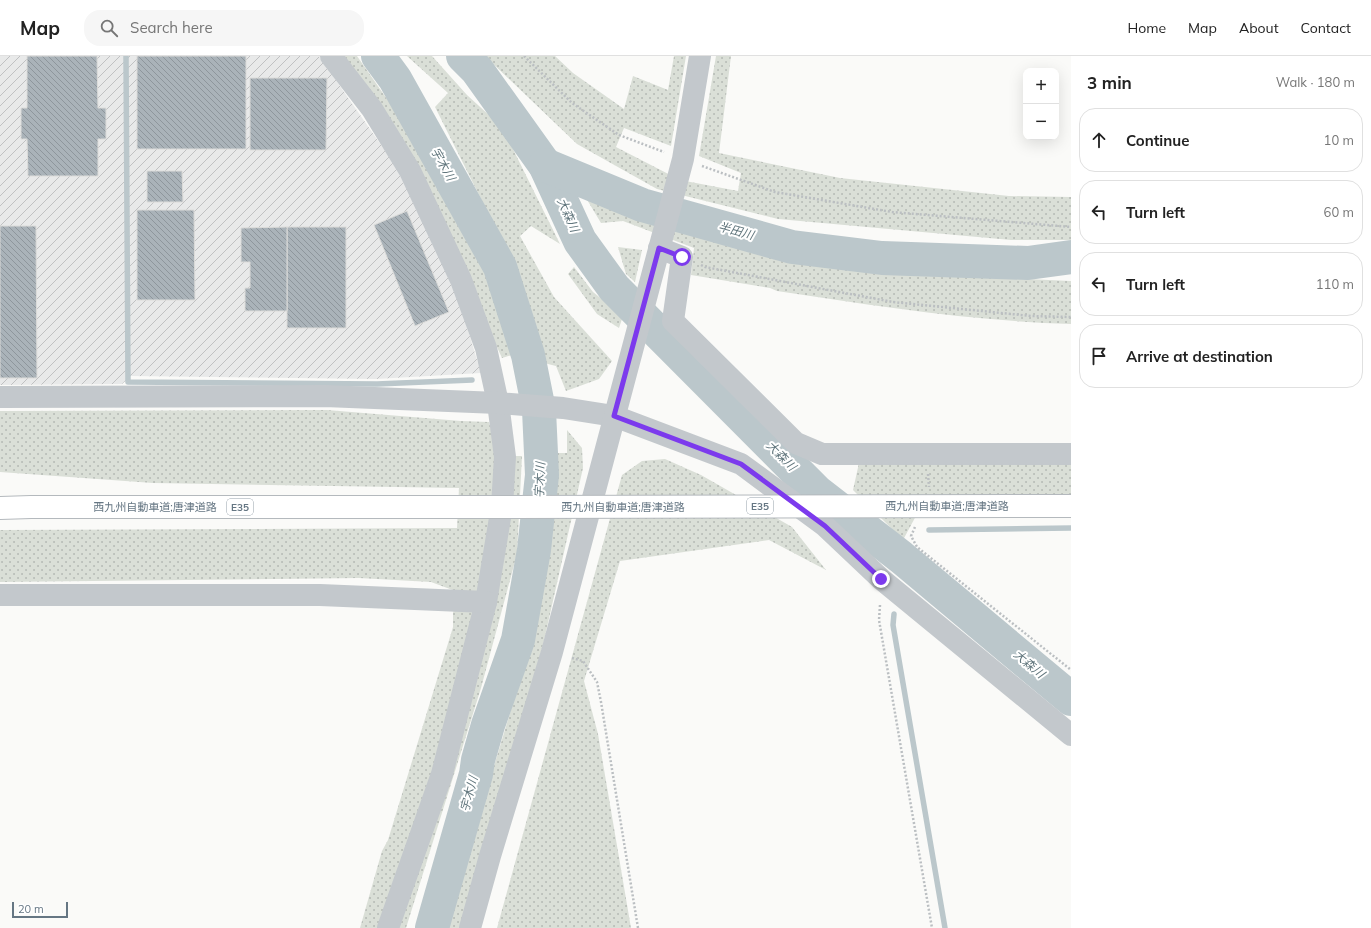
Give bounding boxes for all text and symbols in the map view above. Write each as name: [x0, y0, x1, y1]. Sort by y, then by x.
search box: [84, 10, 364, 46]
text: Map: [20, 16, 60, 40]
icon: search: [98, 17, 120, 39]
text: Search here: [130, 18, 213, 37]
text: Home: [1127, 19, 1166, 37]
text: Map: [1188, 19, 1217, 37]
text: About: [1239, 19, 1279, 37]
text: Contact: [1301, 19, 1351, 37]
map controls: [1023, 68, 1059, 140]
button: +: [1023, 68, 1059, 104]
text: 3 min: [1087, 72, 1132, 93]
text: Walk · 180 m: [1276, 74, 1355, 90]
button: −: [1023, 104, 1059, 140]
icon: ahead: [1088, 129, 1110, 151]
text: Continue: [1126, 131, 1189, 150]
text: 10 m: [1324, 132, 1354, 148]
water label: 宇木川: [428, 144, 460, 185]
water label: 大森川: [554, 195, 583, 236]
icon: left: [1088, 201, 1110, 223]
text: Turn left: [1126, 203, 1185, 222]
text: 60 m: [1324, 204, 1354, 220]
water label: 半田川: [717, 219, 757, 243]
route start: [673, 248, 691, 266]
icon: left: [1088, 273, 1110, 295]
text: Turn left: [1126, 275, 1185, 294]
text: 110 m: [1316, 276, 1354, 292]
icon: arrive: [1088, 345, 1110, 367]
text: Arrive at destination: [1126, 347, 1273, 366]
water label: 大森川: [763, 438, 801, 475]
water label: 宇木川: [531, 460, 548, 498]
road number: E35: [747, 498, 773, 514]
road number: E35: [227, 499, 253, 515]
street label: 西九州自動車道;唐津道路: [885, 499, 1009, 513]
street label: 西九州自動車道;唐津道路: [93, 500, 217, 514]
street label: 西九州自動車道;唐津道路: [561, 500, 685, 514]
route end: [872, 570, 890, 588]
water label: 大森川: [1011, 646, 1049, 682]
water label: 宇木川: [457, 773, 481, 813]
scale bar: [12, 900, 68, 919]
text: 20 m: [18, 902, 44, 916]

